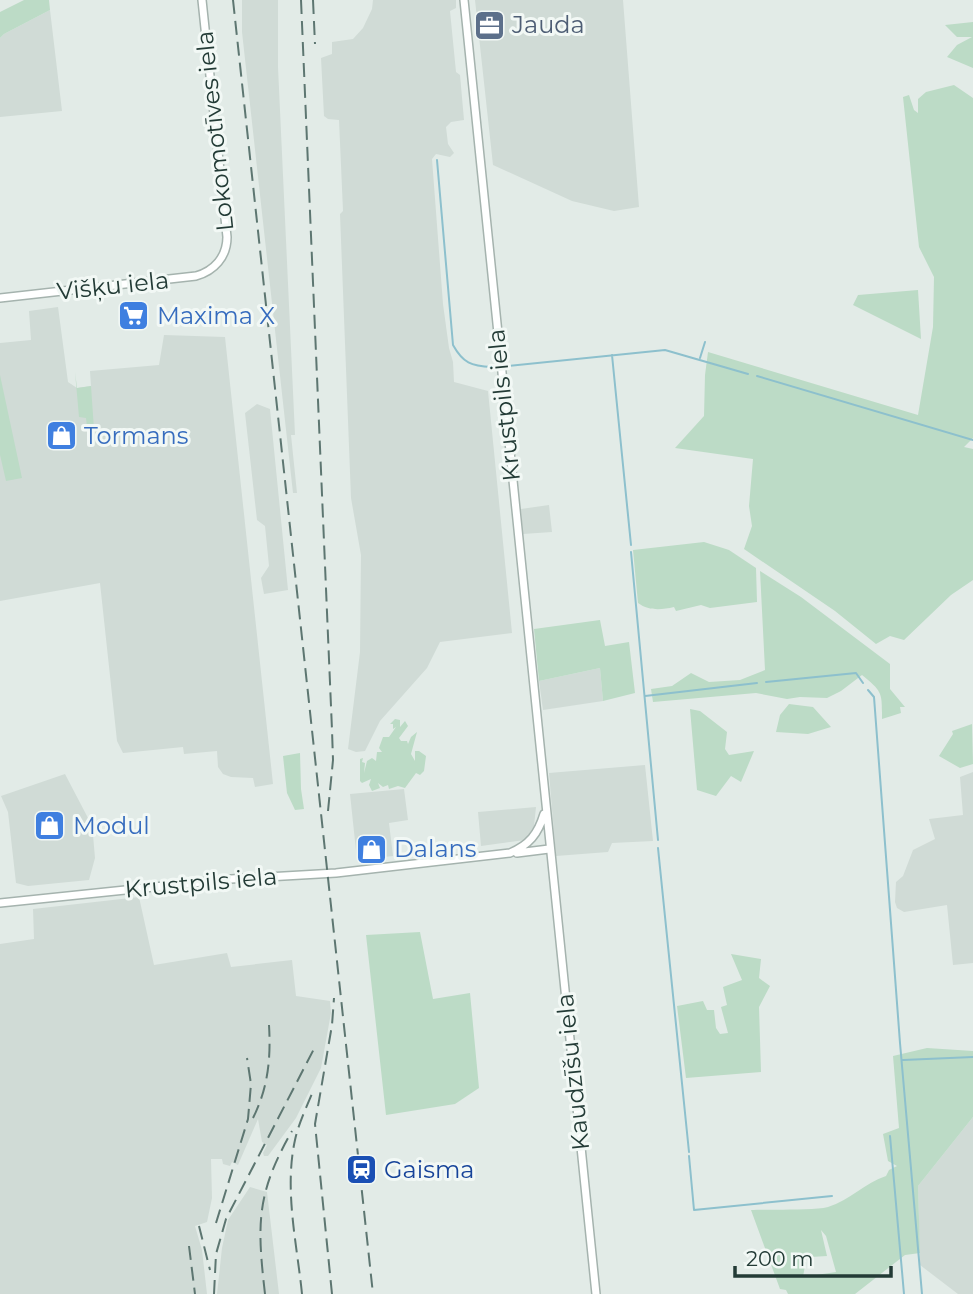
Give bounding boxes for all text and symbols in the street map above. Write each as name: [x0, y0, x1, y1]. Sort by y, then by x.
office icon: Jauda: [472, 8, 506, 42]
place label: Jauda: [511, 10, 585, 39]
street label: Lokomotīves iela: [190, 29, 239, 233]
street label: Višķu iela: [55, 265, 170, 306]
supermarket icon: Maxima X: [117, 299, 151, 333]
place label: Maxima X: [157, 301, 275, 330]
street label: Krustpils iela: [481, 328, 526, 483]
shop icon: Tormans: [44, 419, 78, 453]
place label: Tormans: [84, 421, 189, 450]
shop icon: Modul: [33, 809, 67, 843]
place label: Modul: [73, 811, 150, 840]
shop icon: Dalans: [354, 832, 388, 866]
place label: Dalans: [394, 834, 477, 863]
street label: Krustpils iela: [124, 861, 278, 904]
street label: Kaudzīšu iela: [550, 992, 595, 1152]
station icon: Gaisma: [344, 1153, 378, 1187]
place label: Gaisma: [384, 1155, 475, 1184]
scale bar: [735, 1234, 891, 1278]
text: 200 m: [746, 1246, 813, 1271]

